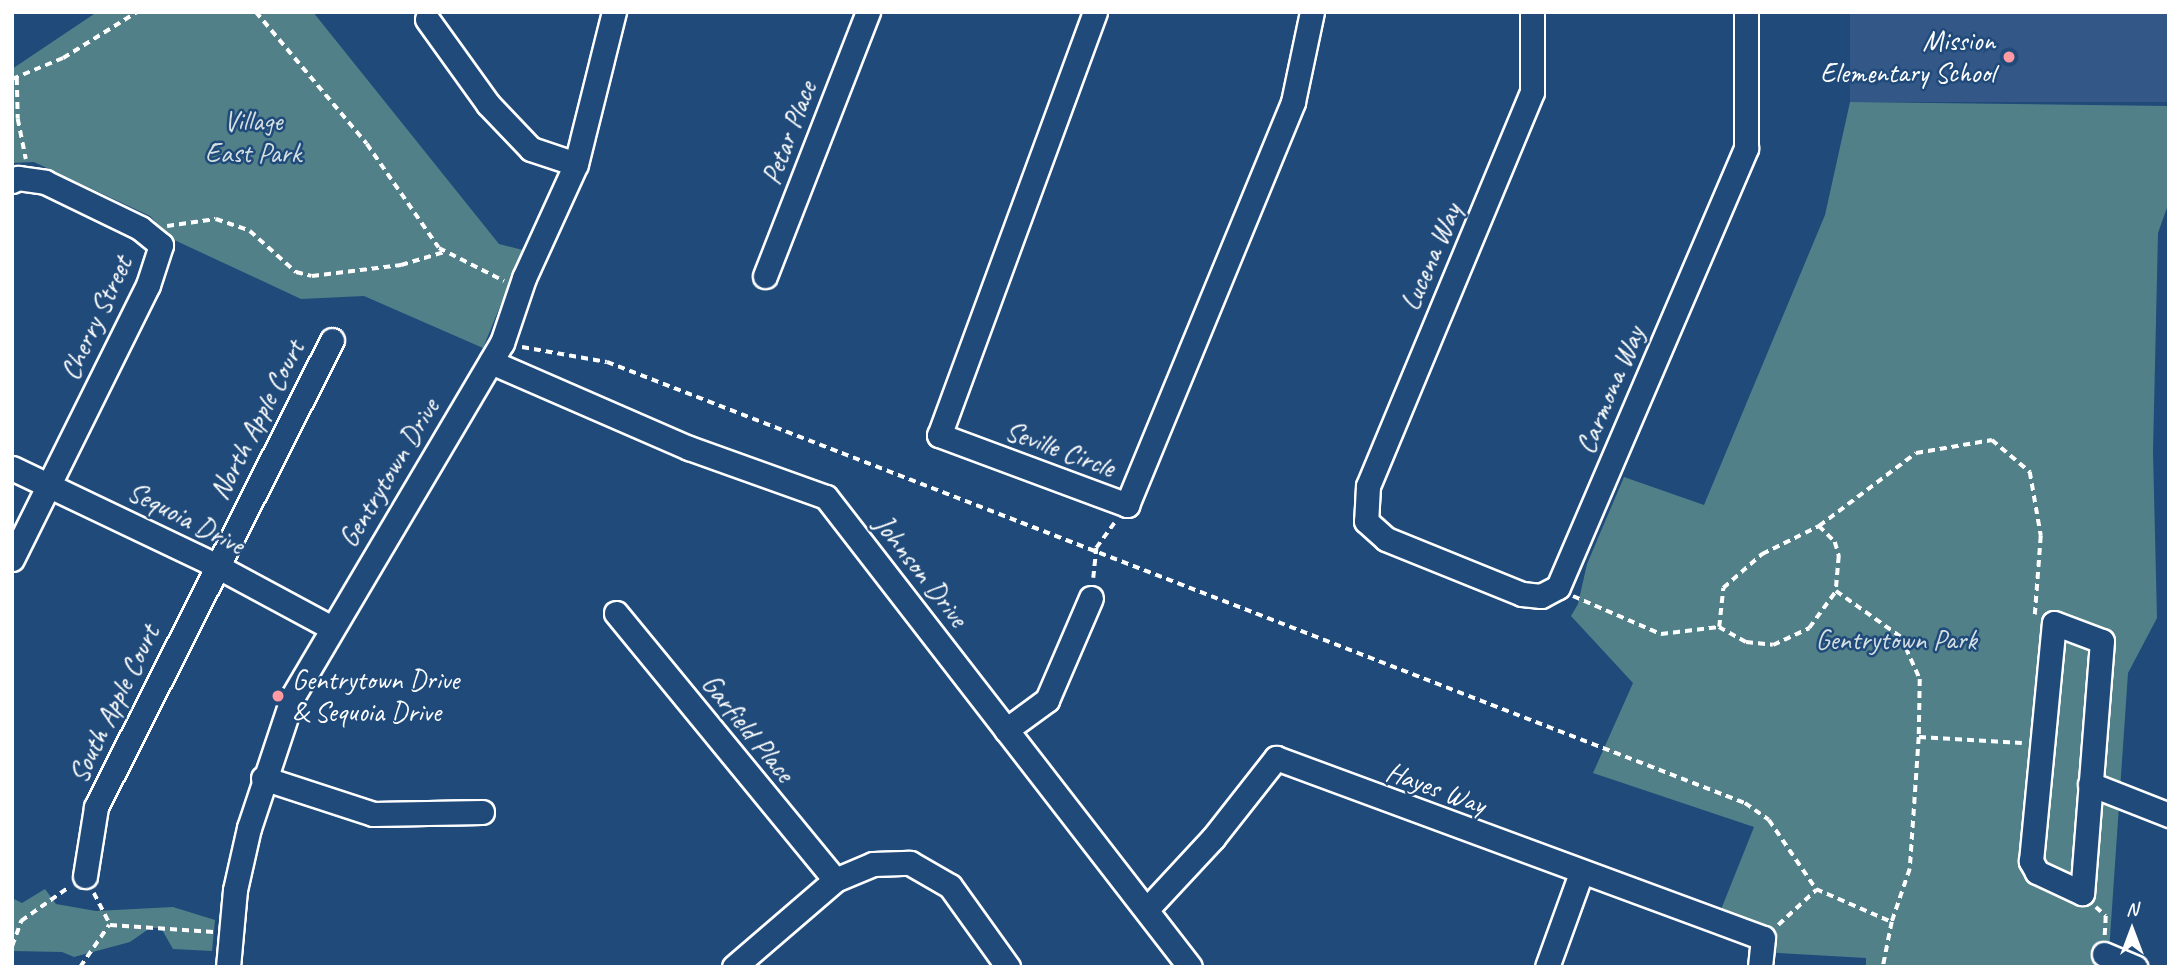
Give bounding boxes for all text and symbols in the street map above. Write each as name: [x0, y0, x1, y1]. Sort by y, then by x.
place label: Mission Elementary School: [1820, 24, 1995, 90]
marker: Mission Elementary School: [2001, 49, 2017, 65]
street label: Petar Place: [754, 77, 824, 189]
park label: Village East Park: [204, 104, 302, 170]
street label: Lucena Way: [1394, 199, 1468, 315]
street label: Cherry Street: [53, 251, 139, 385]
street label: Carmona Way: [1568, 321, 1652, 459]
street label: North Apple Court: [203, 335, 311, 505]
street label: Gentrytown Drive: [331, 393, 447, 553]
street label: Seville Circle: [1001, 414, 1119, 484]
street label: Sequoia Drive: [122, 474, 250, 562]
street label: Johnson Drive: [867, 508, 975, 634]
street label: South Apple Court: [61, 620, 167, 788]
park label: Gentrytown Park: [1815, 623, 1977, 657]
place label: Gentrytown Drive & Sequoia Drive: [292, 663, 460, 729]
street label: Garfield Place: [694, 667, 802, 789]
marker: Gentrytown Drive & Sequoia Drive: [270, 688, 286, 704]
street label: Hayes Way: [1381, 754, 1491, 822]
north arrow: [2097, 895, 2167, 965]
text: N: [2126, 897, 2138, 921]

